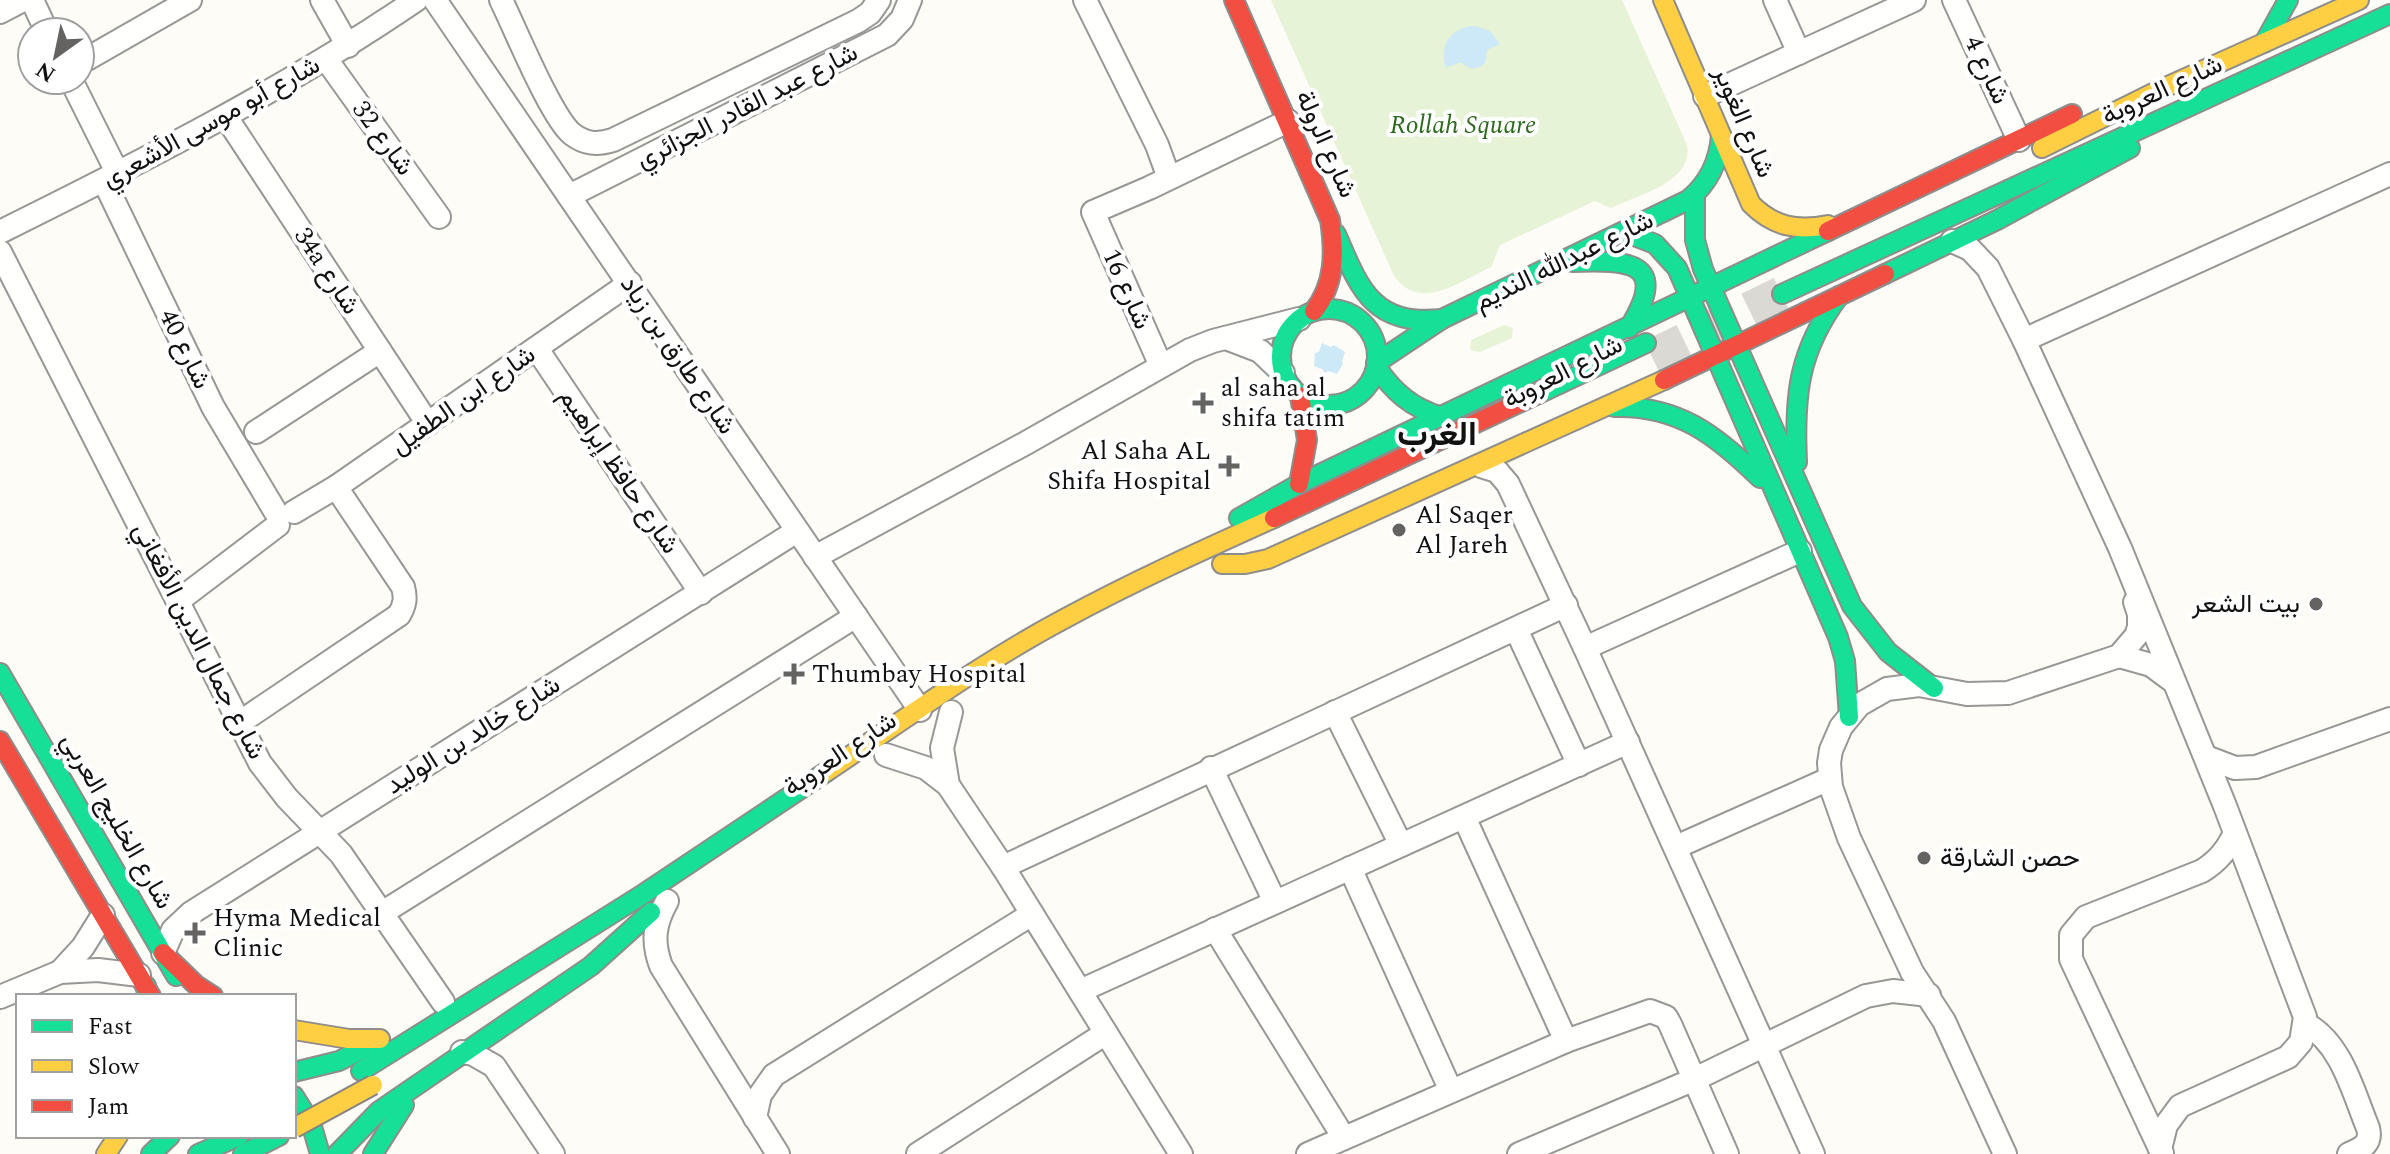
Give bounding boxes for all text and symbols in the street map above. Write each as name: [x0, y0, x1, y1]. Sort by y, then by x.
north arrow: [16, 16, 96, 96]
street label: شارع 4: [1954, 29, 2020, 111]
street label: شارع عبد القادر الجزائري: [629, 33, 865, 179]
street label: شارع العروبة: [2095, 44, 2229, 136]
street label: شارع أبو موسى الأشعري: [94, 45, 328, 199]
text: N: [29, 53, 62, 90]
street label: شارع الغوير: [1702, 59, 1785, 184]
street label: شارع الرولة: [1284, 84, 1368, 204]
street label: شارع 32: [342, 92, 424, 184]
park label: Rollah Square: [1390, 105, 1536, 145]
street label: شارع عبدالله النديم: [1468, 200, 1660, 322]
street label: 34a شارع: [284, 219, 370, 323]
street label: شارع 16: [1091, 242, 1163, 336]
street label: شارع طارق بن زياد: [610, 267, 746, 443]
street label: شارع 40: [148, 302, 222, 396]
street label: شارع العروبة: [1496, 325, 1630, 419]
street label: شارع ابن الطفيل: [382, 335, 544, 465]
place label: al saha al shifa tatim: [1221, 368, 1345, 438]
street label: شارع حافظ إبراهيم: [548, 380, 690, 562]
marker: al saha al shifa tatim: [1192, 392, 1214, 414]
district label: الغرب: [1397, 409, 1477, 461]
place label: Al Saha AL Shifa Hospital: [1047, 431, 1211, 501]
marker: Al Saha AL Shifa Hospital: [1218, 455, 1240, 477]
place label: Al Saqer Al Jareh: [1415, 495, 1513, 565]
street label: شارع جمال الدين الأفغاني: [122, 516, 276, 766]
marker: Al Saqer Al Jareh: [1390, 521, 1408, 539]
place label: بيت الشعر: [2191, 584, 2300, 624]
marker: بيت الشعر: [2307, 595, 2325, 613]
place label: Thumbay Hospital: [812, 654, 1026, 694]
marker: Thumbay Hospital: [783, 663, 805, 685]
street label: شارع خالد بن الوليد: [378, 665, 568, 805]
street label: شارع العروبة: [775, 701, 905, 807]
street label: شارع الخليج العربي: [50, 725, 184, 917]
place label: حصن الشارقة: [1940, 838, 2080, 878]
marker: حصن الشارقة: [1915, 849, 1933, 867]
place label: Hyma Medical Clinic: [213, 898, 381, 968]
marker: Hyma Medical Clinic: [184, 922, 206, 944]
legend: [16, 994, 296, 1138]
text: Fast: [88, 1009, 133, 1045]
text: Slow: [88, 1049, 140, 1085]
text: Jam: [88, 1089, 129, 1125]

